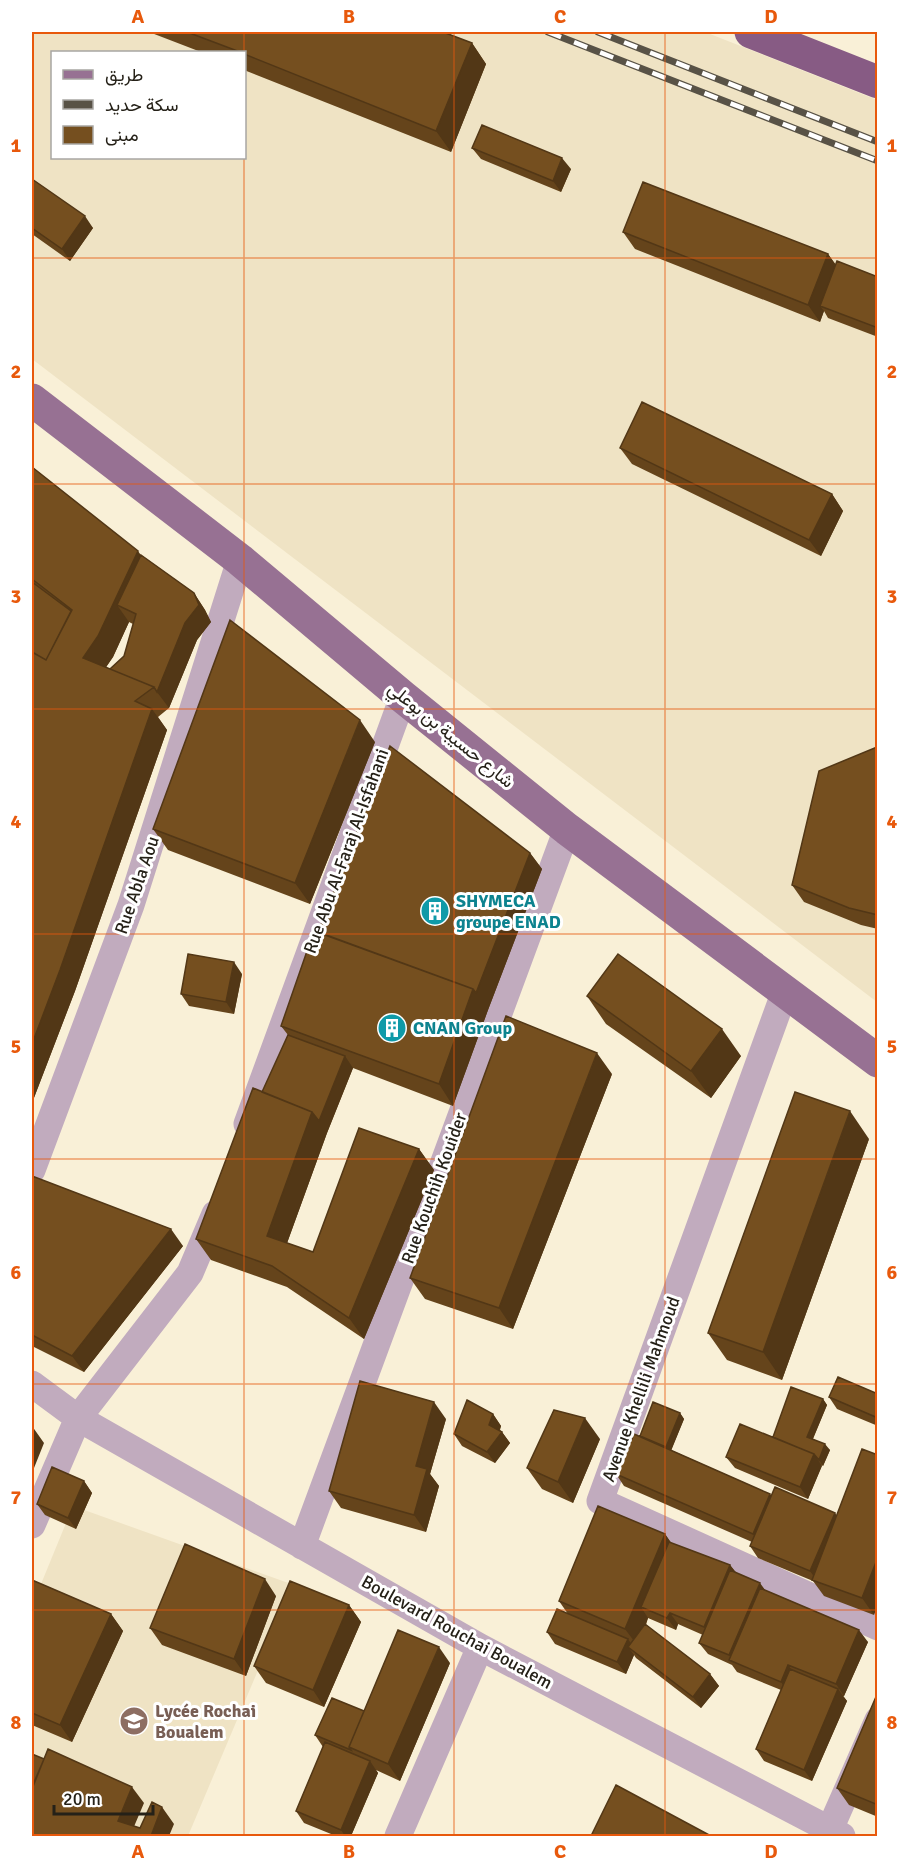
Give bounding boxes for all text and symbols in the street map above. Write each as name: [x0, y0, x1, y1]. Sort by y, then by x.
text: A: [132, 4, 145, 29]
text: B: [343, 4, 355, 29]
text: C: [554, 4, 566, 29]
text: D: [764, 4, 778, 29]
legend: [51, 51, 246, 159]
text: طريق: [105, 64, 143, 86]
text: سكة حديد: [105, 94, 179, 116]
text: مبنى: [105, 124, 139, 146]
text: 1: [11, 133, 22, 158]
text: 1: [887, 133, 898, 158]
text: 2: [11, 359, 21, 384]
text: 2: [887, 359, 897, 384]
text: 3: [11, 584, 21, 609]
text: 3: [887, 584, 897, 609]
street label: شارع حسيبة بن بوعلي: [381, 677, 518, 796]
street label: Rue Abu Al-Faraj Al-Isfahani: [299, 746, 393, 956]
text: 4: [11, 809, 22, 834]
text: 4: [887, 809, 898, 834]
street label: Rue Abla Aou: [110, 833, 164, 937]
place label: SHYMECA groupe ENAD: [456, 890, 561, 933]
building icon: SHYMECA groupe ENAD: [419, 895, 451, 927]
building icon: CNAN Group: [376, 1012, 408, 1044]
place label: CNAN Group: [413, 1017, 512, 1039]
text: 5: [11, 1034, 21, 1059]
text: 5: [887, 1034, 897, 1059]
street label: Rue Kouchih Kouider: [396, 1109, 472, 1267]
text: 6: [11, 1260, 22, 1285]
text: 6: [887, 1260, 898, 1285]
street label: Avenue Khellili Mahmoud: [597, 1293, 685, 1485]
text: 7: [11, 1485, 22, 1510]
text: 7: [887, 1485, 898, 1510]
street label: Boulevard Rouchai Boualem: [358, 1570, 556, 1694]
place label: Lycée Rochai Boualem: [155, 1700, 256, 1743]
school or university icon: Lycée Rochai Boualem: [118, 1705, 150, 1737]
text: 8: [11, 1710, 22, 1735]
text: 8: [887, 1710, 898, 1735]
scale bar: [54, 1778, 153, 1816]
text: 20 m: [63, 1788, 101, 1810]
text: A: [132, 1839, 145, 1864]
text: B: [343, 1839, 355, 1864]
text: C: [554, 1839, 566, 1864]
text: D: [764, 1839, 778, 1864]

